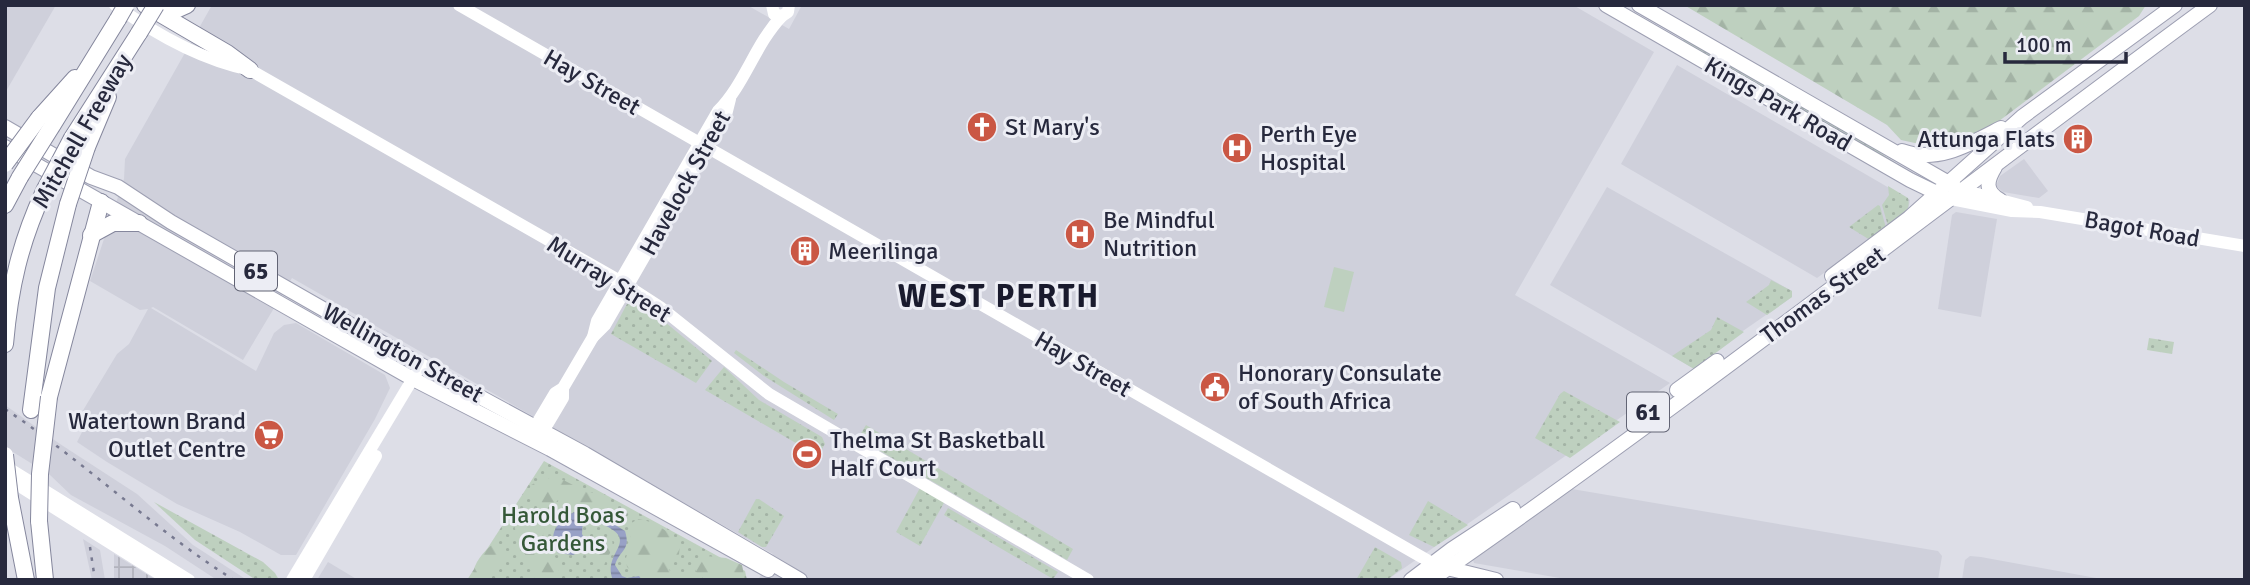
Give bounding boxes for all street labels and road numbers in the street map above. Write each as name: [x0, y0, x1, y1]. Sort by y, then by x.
street label: Hay Street: [538, 42, 646, 122]
street label: Mitchell Freeway: [26, 48, 138, 214]
street label: Kings Park Road: [1699, 50, 1857, 158]
street label: Havelock Street: [633, 105, 737, 261]
street label: Bagot Road: [2082, 204, 2202, 254]
street label: Murray Street: [541, 229, 677, 329]
street label: Thomas Street: [1755, 240, 1891, 350]
road number: 65: [235, 252, 277, 290]
street label: Wellington Street: [317, 296, 489, 410]
street label: Hay Street: [1029, 324, 1137, 404]
road number: 61: [1627, 392, 1669, 432]

